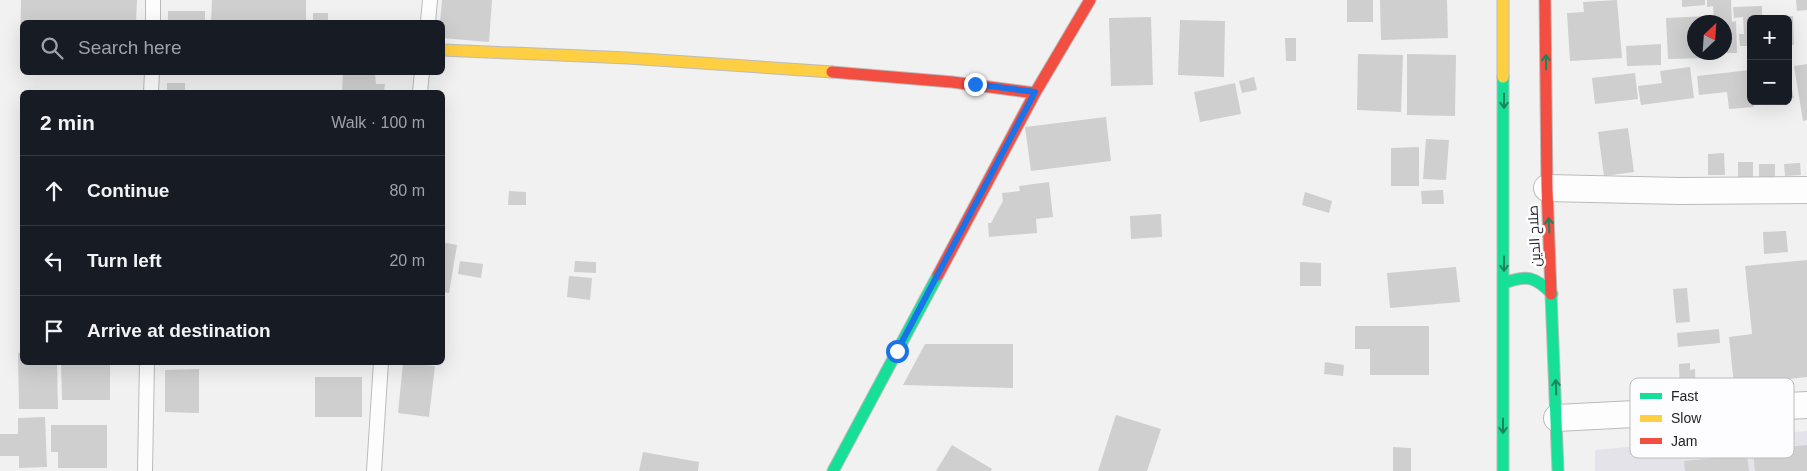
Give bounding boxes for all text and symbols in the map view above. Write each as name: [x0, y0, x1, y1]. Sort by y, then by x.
north arrow: [1687, 15, 1732, 60]
map controls: [1747, 15, 1792, 105]
button: +: [1747, 15, 1792, 60]
search box: [20, 20, 445, 75]
icon: search: [38, 34, 66, 62]
text: Search here: [78, 37, 182, 58]
one-way arrow: [1541, 55, 1551, 71]
button: −: [1747, 60, 1792, 105]
route end: [964, 73, 987, 96]
one-way arrow: [1499, 92, 1509, 109]
text: 2 min: [40, 111, 95, 134]
text: Walk · 100 m: [331, 114, 425, 131]
icon: ahead: [40, 177, 68, 205]
text: Continue: [87, 180, 169, 201]
text: 80 m: [389, 182, 425, 199]
street label: صلاح الدين: [1524, 205, 1545, 267]
one-way arrow: [1544, 217, 1553, 233]
icon: left: [40, 247, 68, 275]
text: Turn left: [87, 250, 162, 271]
text: 20 m: [389, 252, 425, 269]
one-way arrow: [1499, 255, 1509, 271]
icon: arrive: [40, 317, 68, 345]
text: Arrive at destination: [87, 320, 271, 341]
route start: [886, 340, 909, 363]
legend: [1630, 378, 1794, 458]
one-way arrow: [1551, 380, 1561, 396]
text: Fast: [1671, 388, 1698, 404]
text: Slow: [1671, 410, 1702, 426]
one-way arrow: [1498, 418, 1508, 434]
text: Jam: [1671, 433, 1697, 449]

